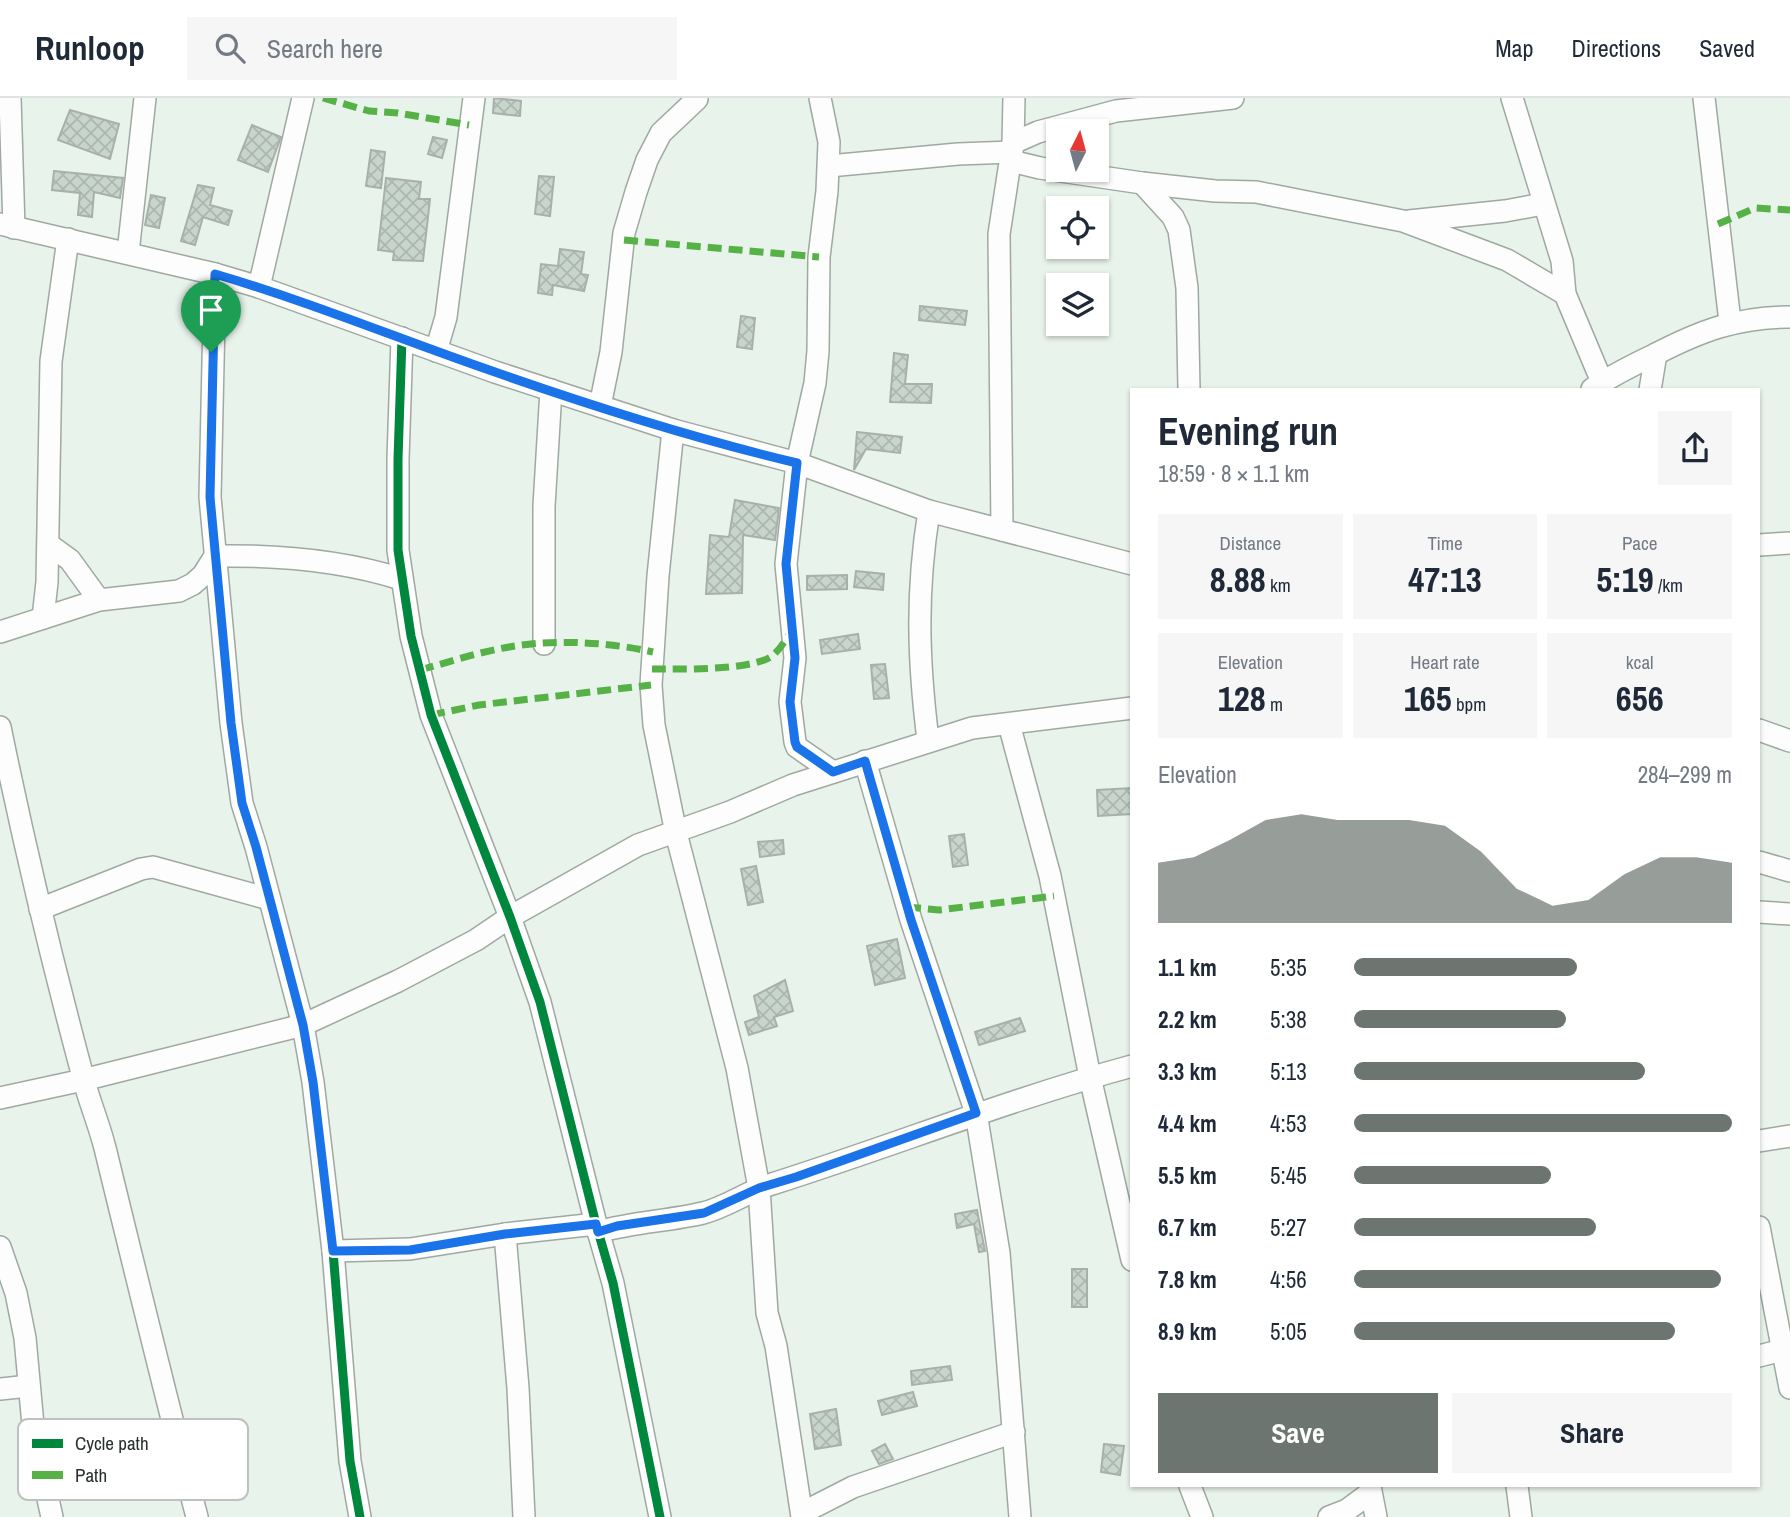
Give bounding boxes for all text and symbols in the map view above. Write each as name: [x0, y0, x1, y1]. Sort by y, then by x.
search box: [187, 17, 677, 80]
text: Runloop: [35, 26, 145, 70]
icon: search: [211, 29, 249, 67]
text: Search here: [267, 31, 383, 66]
text: Map: [1495, 32, 1533, 64]
text: Directions: [1571, 32, 1661, 64]
text: Saved: [1699, 32, 1755, 64]
north arrow: [1046, 119, 1110, 182]
map controls: [1046, 119, 1109, 336]
button: locate: [1046, 196, 1109, 259]
button: layers: [1046, 273, 1109, 336]
pin: [181, 280, 241, 352]
icon: arrive: [192, 291, 230, 329]
text: Evening run: [1158, 406, 1338, 457]
button: share: [1658, 411, 1732, 485]
text: 18:59 · 8 × 1.1 km: [1158, 458, 1310, 489]
text: Distance: [1220, 530, 1281, 556]
text: Time: [1427, 530, 1463, 556]
text: Pace: [1622, 530, 1657, 556]
text: 8.88: [1210, 556, 1266, 603]
text: 47:13: [1408, 556, 1482, 603]
text: 5:19: [1596, 556, 1654, 603]
text: km: [1266, 572, 1291, 598]
text: /km: [1654, 572, 1683, 598]
text: Elevation: [1218, 649, 1283, 675]
text: Heart rate: [1410, 649, 1480, 675]
text: kcal: [1626, 649, 1654, 675]
text: 128: [1218, 675, 1266, 722]
text: 165: [1404, 675, 1452, 722]
text: 656: [1616, 675, 1664, 722]
text: m: [1266, 691, 1283, 717]
text: bpm: [1452, 691, 1486, 717]
text: Elevation: [1158, 759, 1237, 790]
text: 284–299 m: [1638, 759, 1732, 790]
text: 1.1 km: [1158, 952, 1217, 983]
text: 5:35: [1270, 952, 1307, 983]
text: 2.2 km: [1158, 1004, 1217, 1035]
text: 5:38: [1270, 1004, 1307, 1035]
text: 3.3 km: [1158, 1056, 1217, 1087]
text: 5:13: [1270, 1056, 1307, 1087]
text: 4.4 km: [1158, 1108, 1217, 1139]
text: 4:53: [1270, 1108, 1307, 1139]
text: 5.5 km: [1158, 1160, 1217, 1191]
text: 5:45: [1270, 1160, 1307, 1191]
text: 6.7 km: [1158, 1212, 1217, 1243]
text: 5:27: [1270, 1212, 1307, 1243]
text: 7.8 km: [1158, 1264, 1217, 1295]
text: 4:56: [1270, 1264, 1307, 1295]
text: 8.9 km: [1158, 1316, 1217, 1347]
text: 5:05: [1270, 1316, 1307, 1347]
button: Save: [1158, 1393, 1438, 1473]
button: Share: [1452, 1393, 1732, 1473]
legend: [18, 1419, 248, 1500]
text: Cycle path: [75, 1430, 149, 1456]
text: Path: [75, 1462, 107, 1488]

